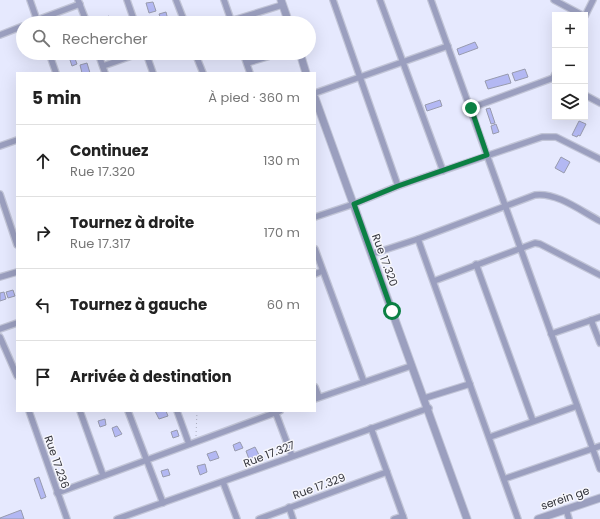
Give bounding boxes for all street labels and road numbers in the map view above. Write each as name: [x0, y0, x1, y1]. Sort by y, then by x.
street label: Rue 17.320: [368, 231, 402, 289]
street label: Rue 17.236: [40, 433, 74, 491]
street label: Rue 17.327: [241, 437, 297, 471]
street label: Rue 17.329: [290, 469, 348, 503]
street label: serein ge: [539, 482, 592, 514]

